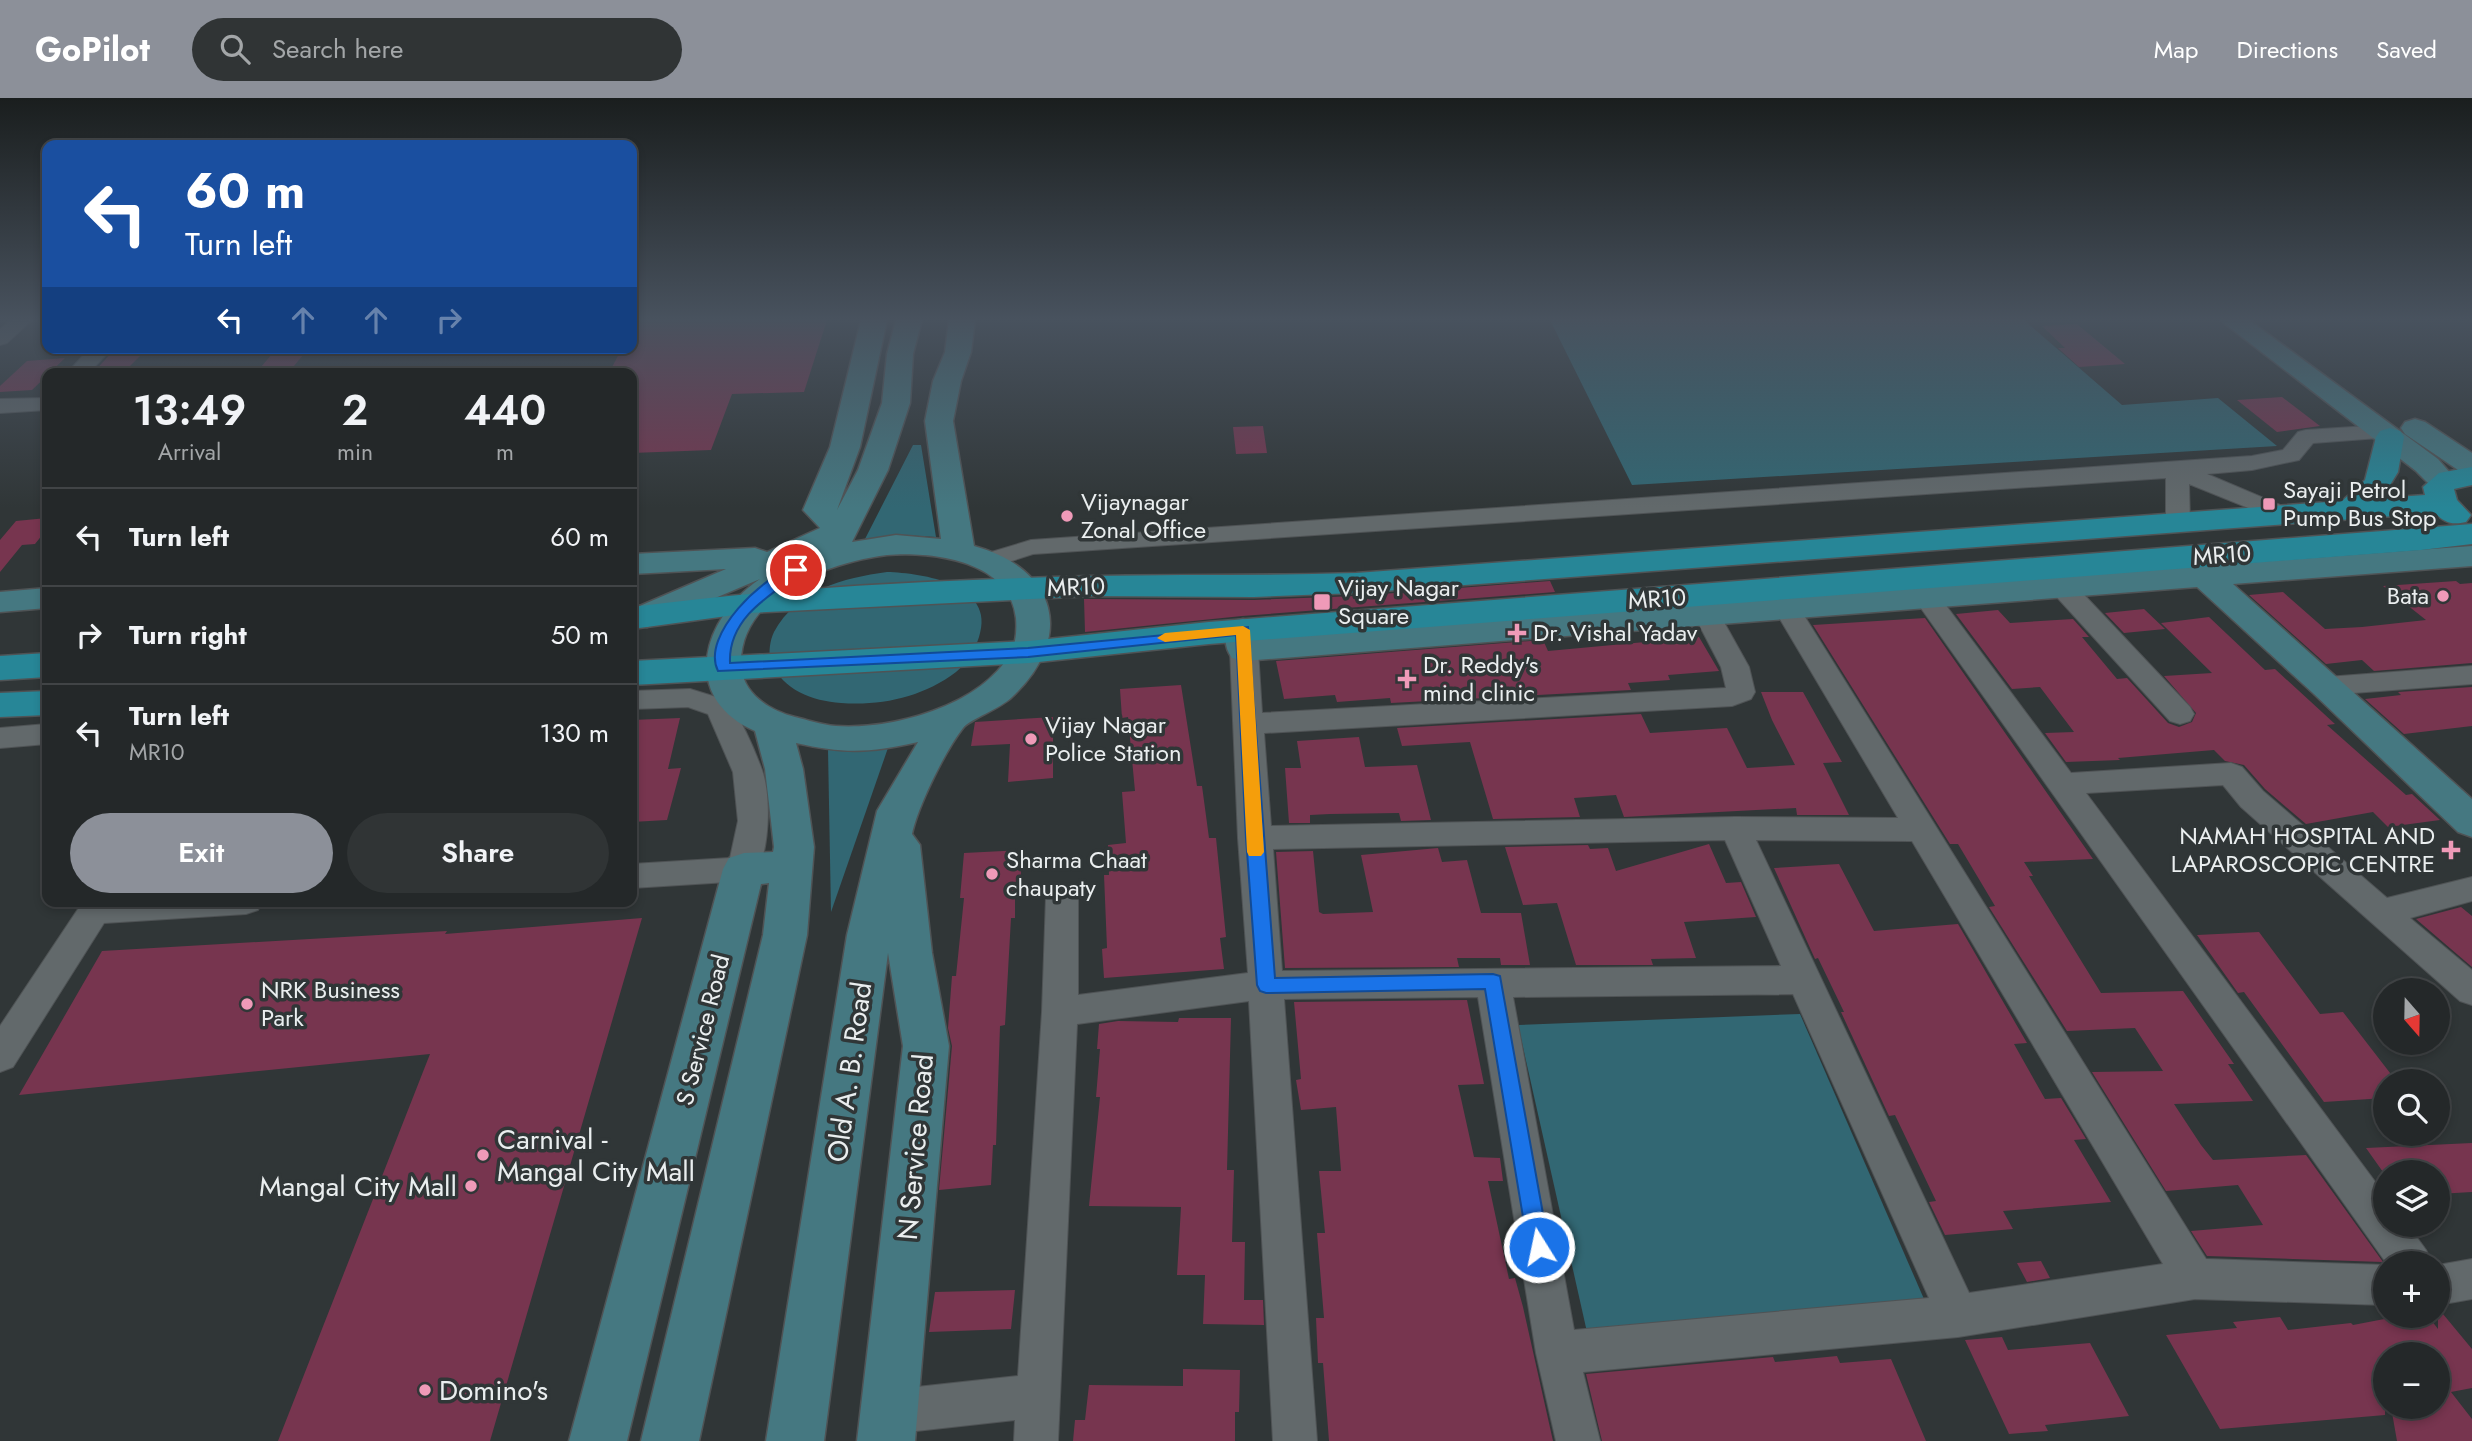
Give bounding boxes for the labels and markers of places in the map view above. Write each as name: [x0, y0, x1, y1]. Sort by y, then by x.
place label: Sayaji Petrol Pump Bus Stop: [2283, 472, 2436, 535]
place label: Vijaynagar Zonal Office: [1081, 484, 1206, 547]
marker: Sayaji Petrol Pump Bus Stop: [2261, 496, 2277, 512]
marker: Vijaynagar Zonal Office: [1059, 508, 1075, 524]
pin: [766, 540, 826, 600]
place label: Vijay Nagar Square: [1338, 570, 1460, 633]
place label: Bata: [2387, 578, 2429, 613]
marker: Bata: [2435, 588, 2451, 604]
marker: Vijay Nagar Square: [1312, 592, 1332, 612]
place label: Dr. Vishal Yadav: [1533, 615, 1698, 650]
marker: Dr. Vishal Yadav: [1507, 623, 1527, 643]
place label: Dr. Reddy's mind clinic: [1423, 647, 1538, 710]
marker: Dr. Reddy's mind clinic: [1397, 669, 1417, 689]
place label: Vijay Nagar Police Station: [1045, 707, 1182, 770]
marker: Vijay Nagar Police Station: [1023, 731, 1039, 747]
place label: NAMAH HOSPITAL AND LAPAROSCOPIC CENTRE: [2171, 818, 2435, 881]
marker: NAMAH HOSPITAL AND LAPAROSCOPIC CENTRE: [2441, 840, 2461, 860]
place label: Sharma Chaat chaupaty: [1006, 842, 1147, 905]
marker: Sharma Chaat chaupaty: [984, 866, 1000, 882]
place label: NRK Business Park: [261, 972, 400, 1035]
marker: NRK Business Park: [239, 996, 255, 1012]
place label: Carnival - Mangal City Mall: [497, 1119, 695, 1192]
marker: Carnival - Mangal City Mall: [475, 1147, 491, 1163]
place label: Mangal City Mall: [259, 1166, 457, 1207]
marker: Mangal City Mall: [463, 1178, 479, 1194]
place label: Domino's: [439, 1370, 548, 1411]
marker: Domino's: [417, 1382, 433, 1398]

